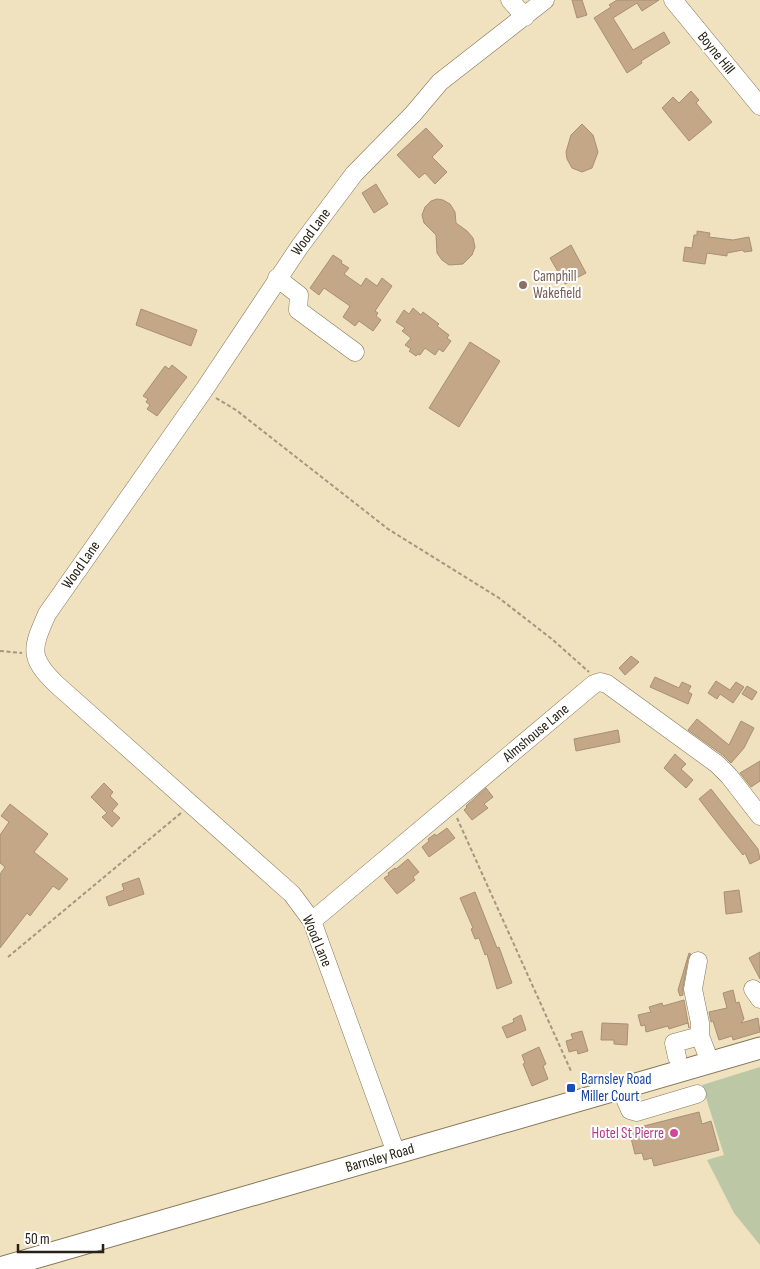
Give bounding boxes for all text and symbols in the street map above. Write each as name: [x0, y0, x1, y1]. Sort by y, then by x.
street label: Boyne Hill: [693, 28, 739, 78]
street label: Wood Lane: [287, 205, 335, 259]
place label: Camphill Wakefield: [533, 267, 581, 303]
marker: Camphill Wakefield: [517, 279, 529, 291]
street label: Wood Lane: [58, 537, 104, 593]
street label: Almshouse Lane: [498, 700, 573, 767]
street label: Wood Lane: [298, 912, 336, 970]
place label: Barnsley Road Miller Court: [581, 1070, 652, 1106]
marker: Barnsley Road Miller Court: [565, 1082, 577, 1094]
place label: Hotel St Pierre: [592, 1124, 664, 1143]
marker: Hotel St Pierre: [668, 1127, 680, 1139]
street label: Barnsley Road: [343, 1139, 417, 1177]
scale bar: [18, 1222, 102, 1254]
text: 50 m: [25, 1230, 50, 1249]

